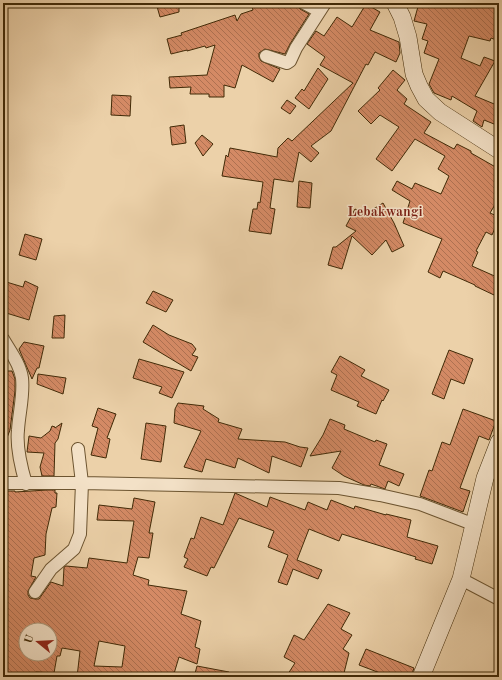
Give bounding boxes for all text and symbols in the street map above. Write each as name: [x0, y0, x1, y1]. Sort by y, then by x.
district label: Lebakwangi: [347, 205, 423, 219]
north arrow: [18, 622, 58, 662]
text: U: [23, 633, 37, 645]

